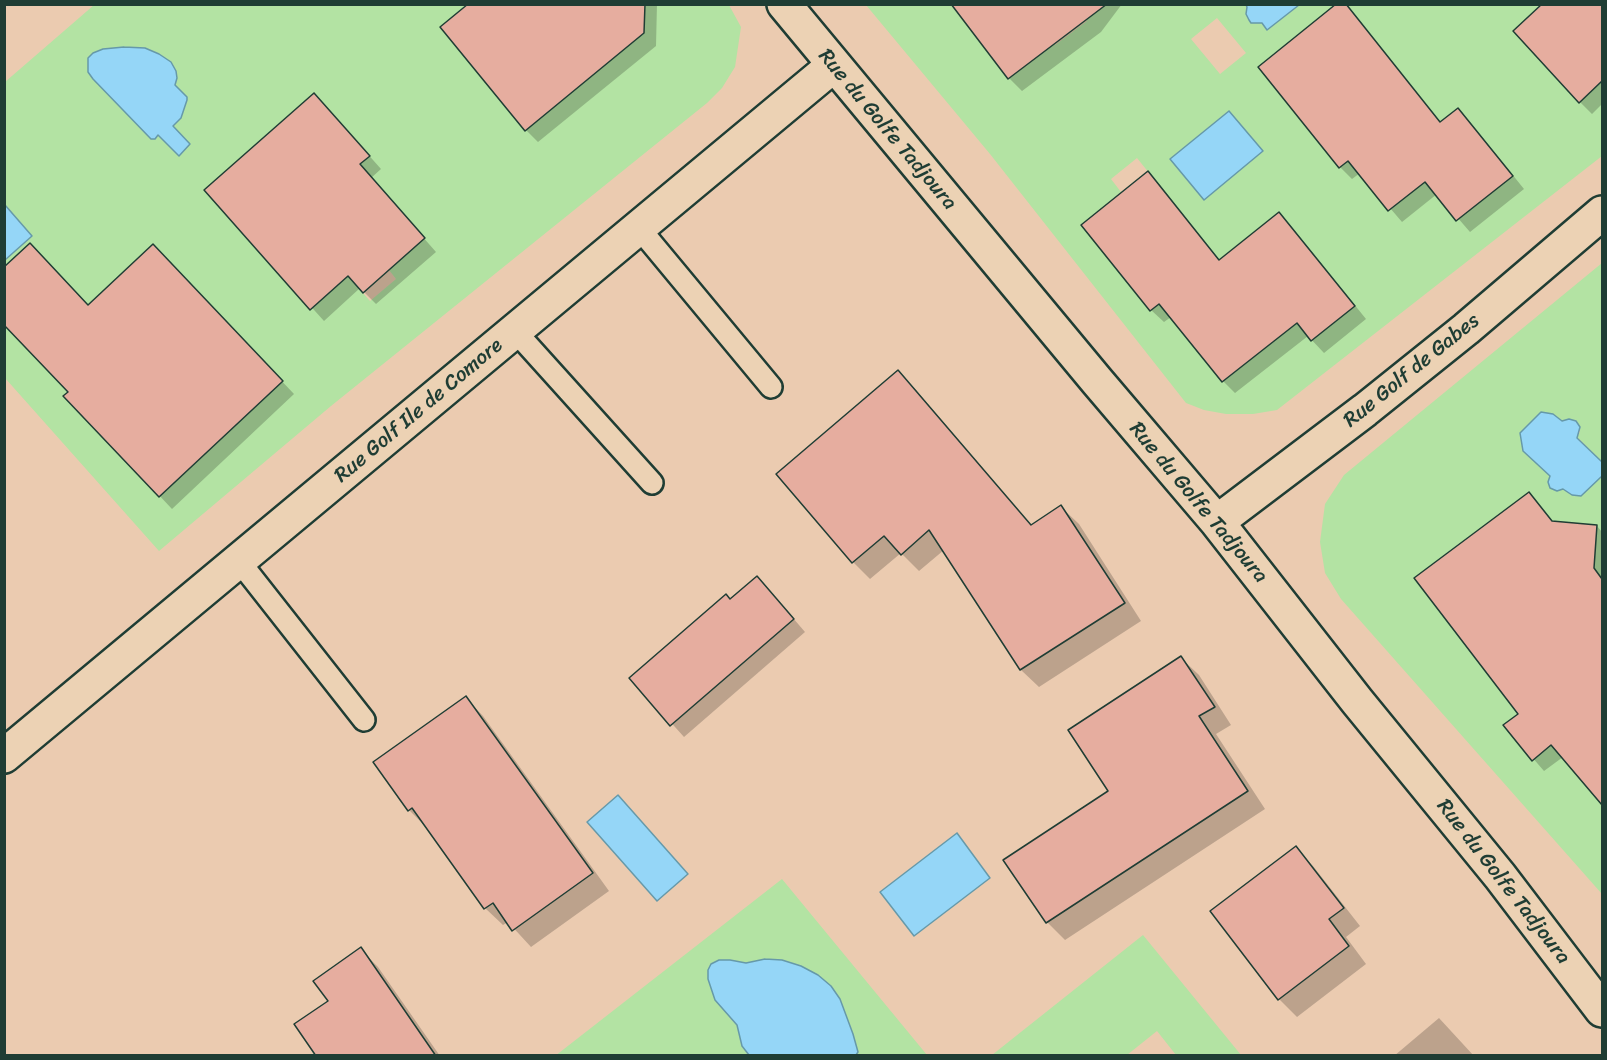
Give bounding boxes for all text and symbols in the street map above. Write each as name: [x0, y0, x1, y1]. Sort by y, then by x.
street label: Rue du Golfe Tadjoura: [812, 44, 962, 216]
street label: Rue Golf de Gabes: [1339, 309, 1485, 433]
street label: Rue Golf Ile de Comore: [330, 333, 508, 489]
street label: Rue du Golfe Tadjoura: [1123, 417, 1273, 589]
street label: Rue du Golfe Tadjoura: [1431, 794, 1575, 970]

